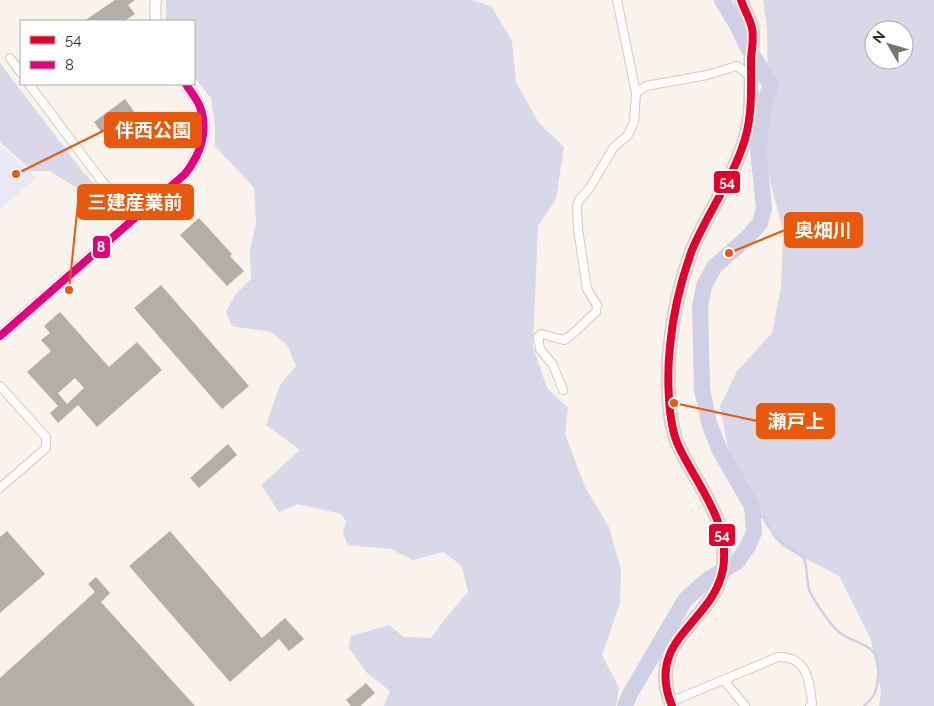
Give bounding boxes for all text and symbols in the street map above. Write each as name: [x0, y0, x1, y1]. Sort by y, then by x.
legend: [20, 20, 195, 85]
north arrow: [864, 20, 914, 70]
text: N: [869, 28, 888, 46]
text: 54: [65, 31, 81, 49]
text: 8: [65, 56, 74, 74]
callout: 伴西公園: [105, 113, 201, 147]
text: 伴西公園: [115, 119, 191, 141]
line badge: 54: [713, 170, 741, 194]
text: 54: [719, 174, 735, 190]
callout: 三建産業前: [78, 185, 193, 219]
text: 三建産業前: [87, 191, 183, 213]
callout: 奥畑川: [785, 213, 862, 247]
text: 奥畑川: [794, 219, 852, 241]
line badge: 8: [92, 235, 111, 259]
text: 8: [97, 239, 105, 255]
callout: 瀬戸上: [757, 404, 834, 438]
text: 瀬戸上: [767, 410, 825, 432]
line badge: 54: [708, 523, 736, 547]
text: 54: [714, 527, 730, 543]

